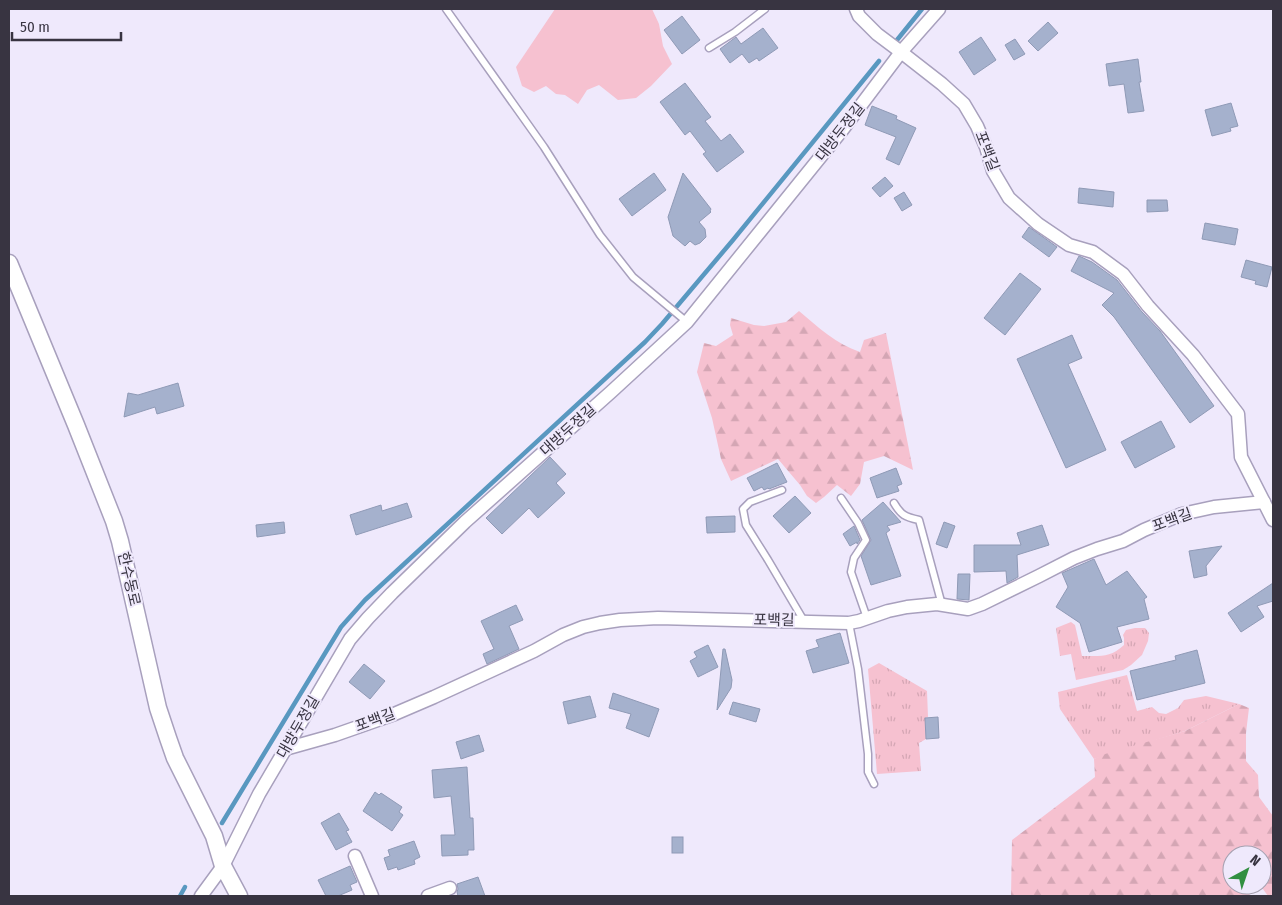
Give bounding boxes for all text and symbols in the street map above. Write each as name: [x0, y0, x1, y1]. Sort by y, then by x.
scale bar: [12, 10, 121, 42]
text: 50 m: [20, 18, 50, 36]
street label: 대방두정길: [812, 99, 868, 165]
street label: 포백길: [971, 128, 1003, 174]
street label: 대방두정길: [536, 400, 600, 460]
street label: 포백길: [1149, 504, 1195, 536]
street label: 한수동로: [114, 550, 144, 608]
street label: 포백길: [753, 611, 795, 629]
street label: 대방두정길: [273, 693, 323, 761]
street label: 포백길: [352, 704, 398, 736]
north arrow: [1222, 845, 1272, 895]
text: N: [1246, 851, 1264, 870]

